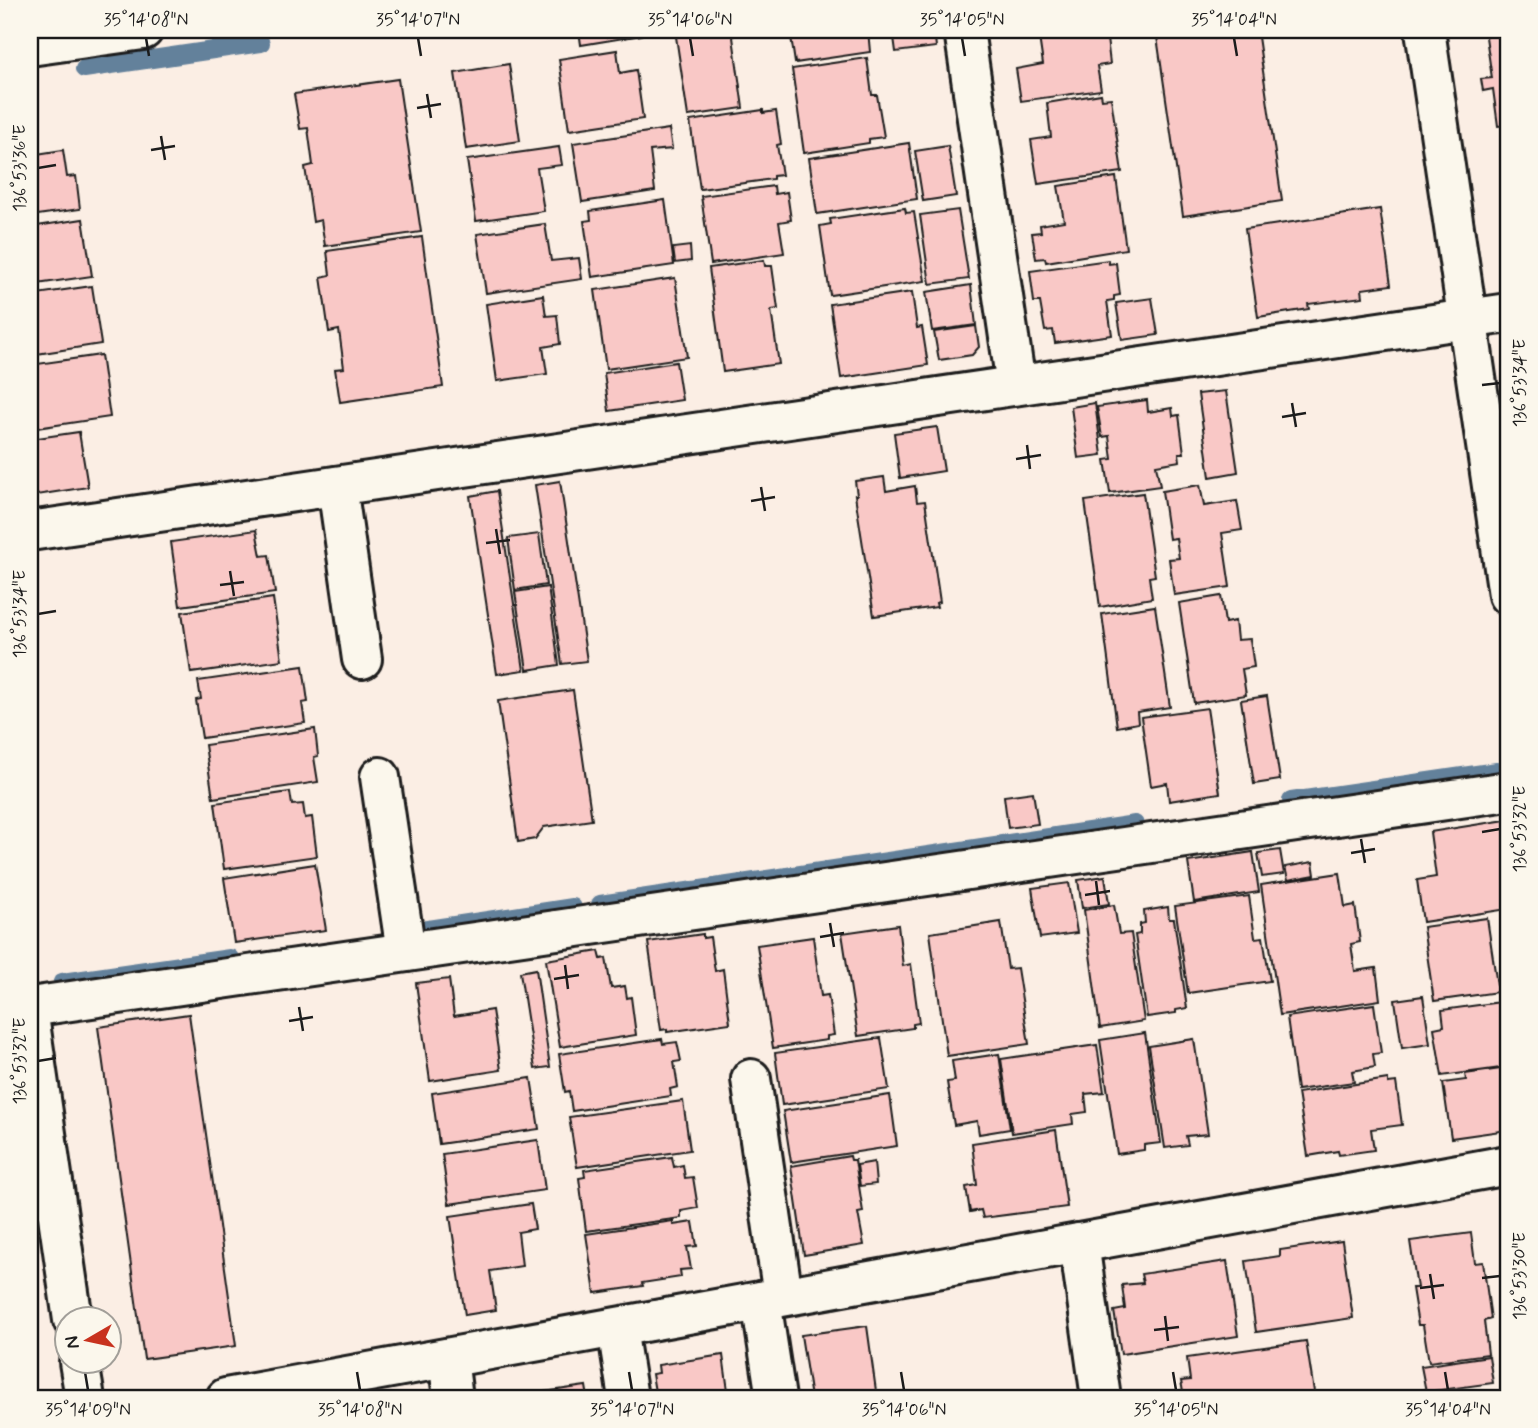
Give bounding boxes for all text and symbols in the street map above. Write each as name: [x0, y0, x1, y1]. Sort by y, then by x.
text: 35°14'08"N: [103, 8, 189, 32]
text: 35°14'07"N: [376, 8, 460, 32]
text: 35°14'06"N: [647, 8, 733, 32]
text: 35°14'05"N: [920, 8, 1004, 32]
text: 35°14'04"N: [1191, 8, 1277, 32]
text: 136°53'36"E: [8, 124, 32, 212]
text: 136°53'34"E: [1508, 339, 1532, 427]
text: 136°53'34"E: [8, 570, 32, 658]
text: 136°53'32"E: [1508, 785, 1532, 873]
text: 136°53'32"E: [8, 1017, 32, 1105]
text: 136°53'30"E: [1508, 1232, 1532, 1320]
north arrow: [52, 1306, 122, 1376]
text: N: [59, 1334, 86, 1351]
text: 35°14'09"N: [45, 1398, 131, 1422]
text: 35°14'08"N: [317, 1398, 403, 1422]
text: 35°14'07"N: [590, 1398, 674, 1422]
text: 35°14'06"N: [861, 1398, 947, 1422]
text: 35°14'05"N: [1134, 1398, 1218, 1422]
text: 35°14'04"N: [1405, 1398, 1491, 1422]

